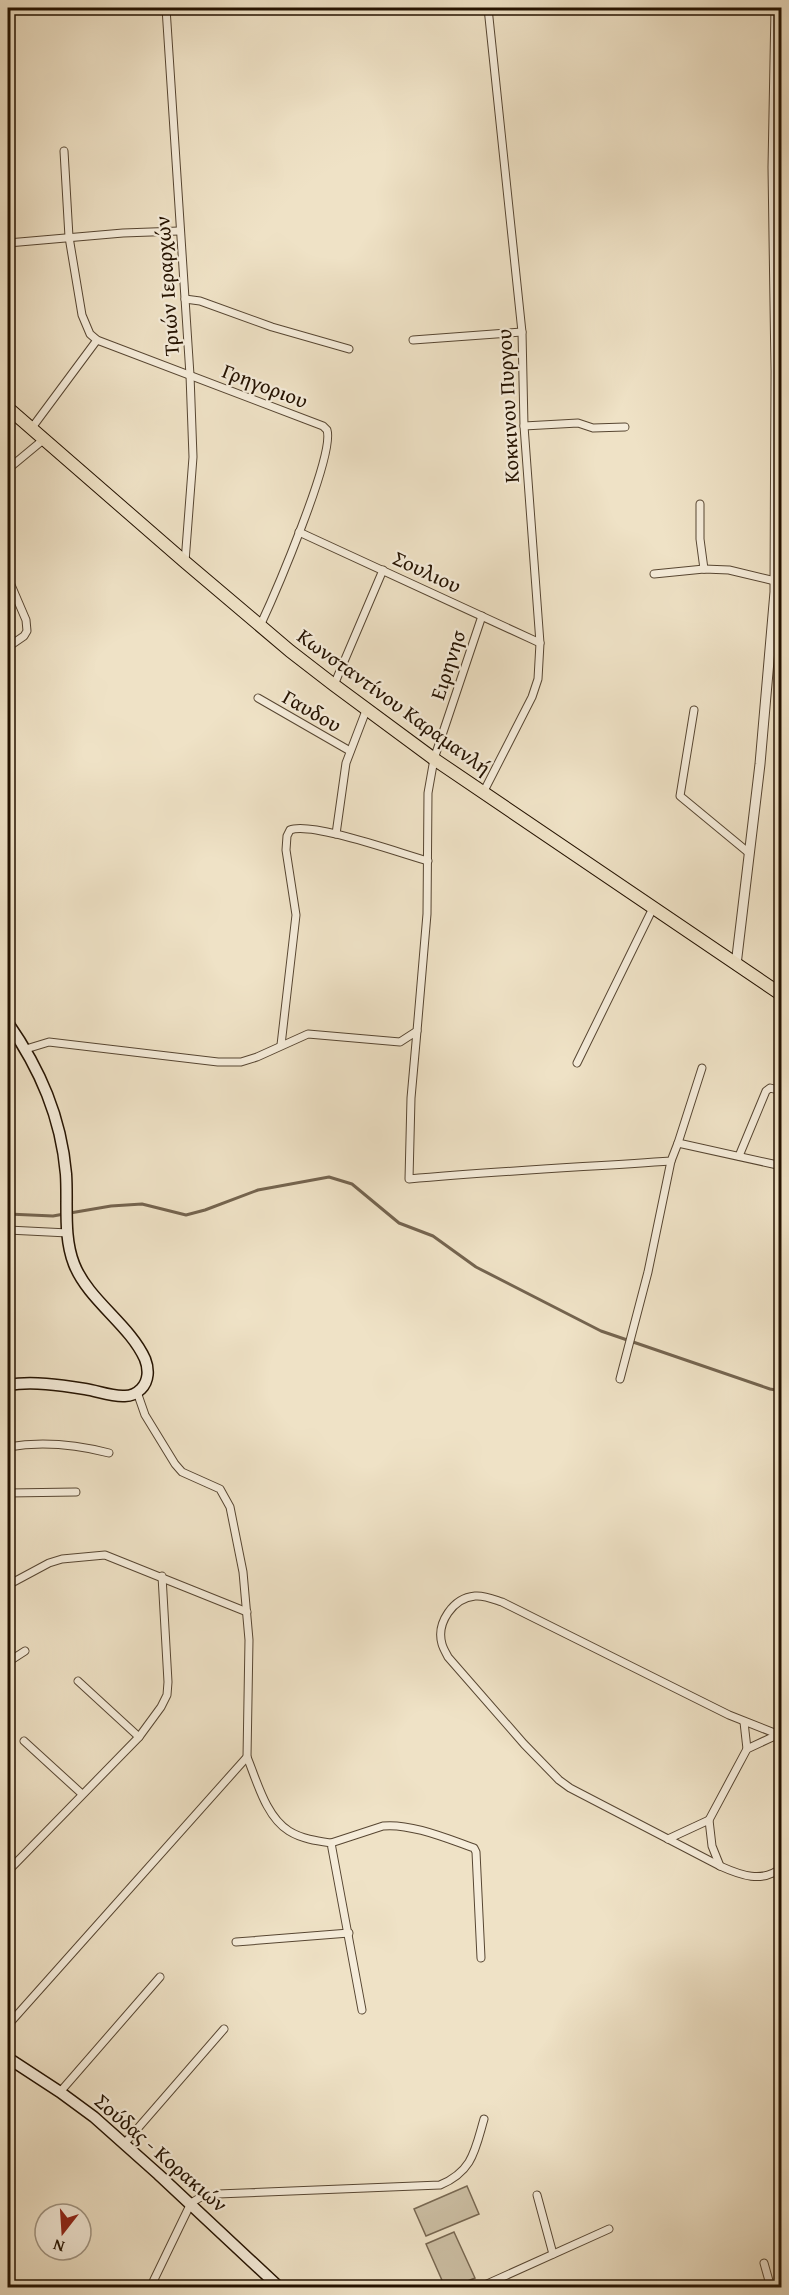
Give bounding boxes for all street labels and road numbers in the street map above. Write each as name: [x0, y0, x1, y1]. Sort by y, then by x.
street label: Τριών Ιεραρχών: [146, 215, 187, 357]
street label: Κοκκινου Πυργου: [488, 328, 527, 484]
street label: Γρηγοριου: [218, 355, 313, 416]
street label: Σουλιου: [388, 542, 466, 601]
street label: Κωνσταντίνου Καραμανλή: [291, 621, 498, 783]
street label: Ειρηνησ: [422, 626, 473, 704]
street label: Γαυδου: [277, 681, 348, 740]
street label: Σούδας - Κορακιών: [88, 2086, 235, 2219]

